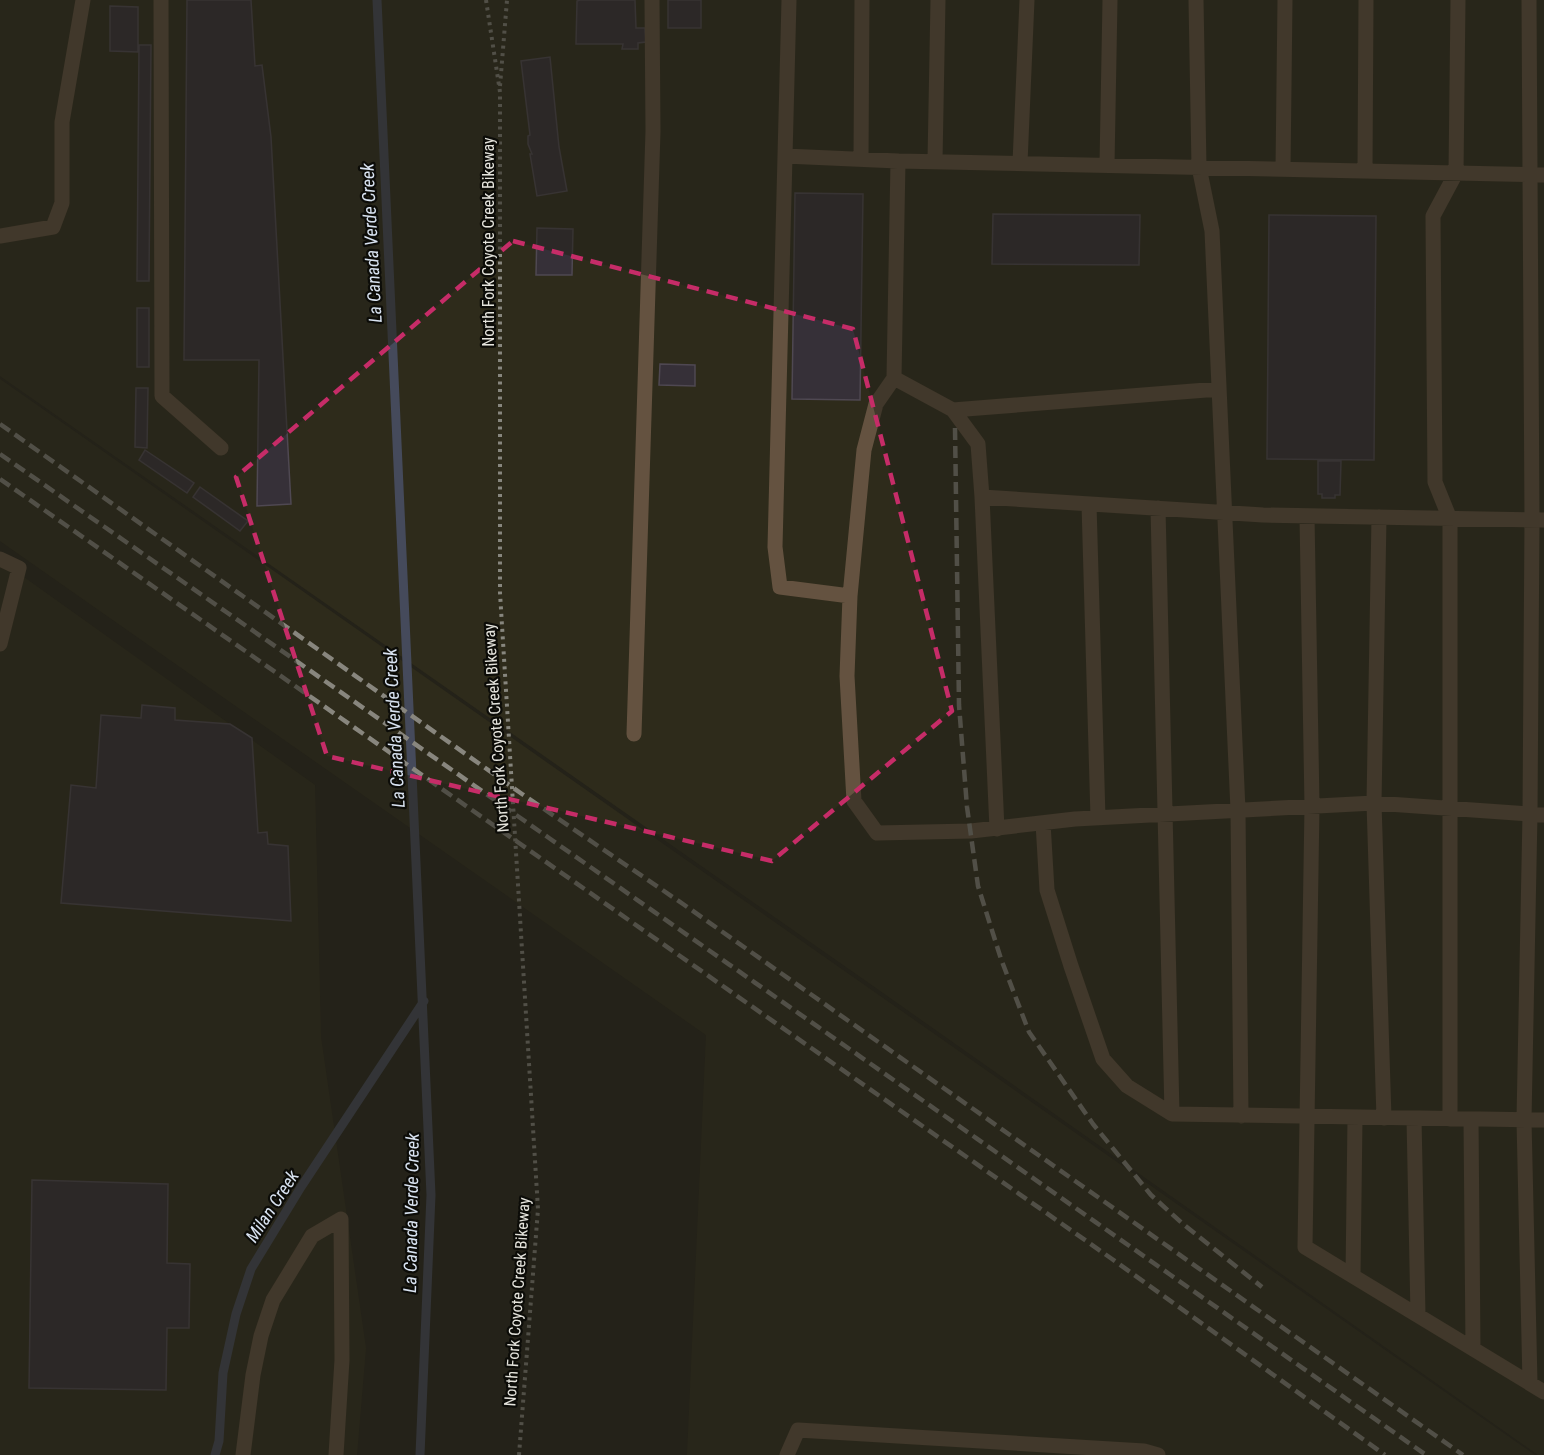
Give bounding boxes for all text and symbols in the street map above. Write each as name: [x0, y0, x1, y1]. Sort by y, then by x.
street label: North Fork Coyote Creek Bikeway: [479, 137, 498, 347]
water label: La Canada Verde Creek: [356, 161, 386, 323]
street label: North Fork Coyote Creek Bikeway: [479, 623, 513, 833]
water label: La Canada Verde Creek: [379, 646, 409, 808]
water label: La Canada Verde Creek: [399, 1132, 423, 1293]
water label: Milan Creek: [241, 1165, 304, 1246]
street label: North Fork Coyote Creek Bikeway: [500, 1197, 534, 1407]

